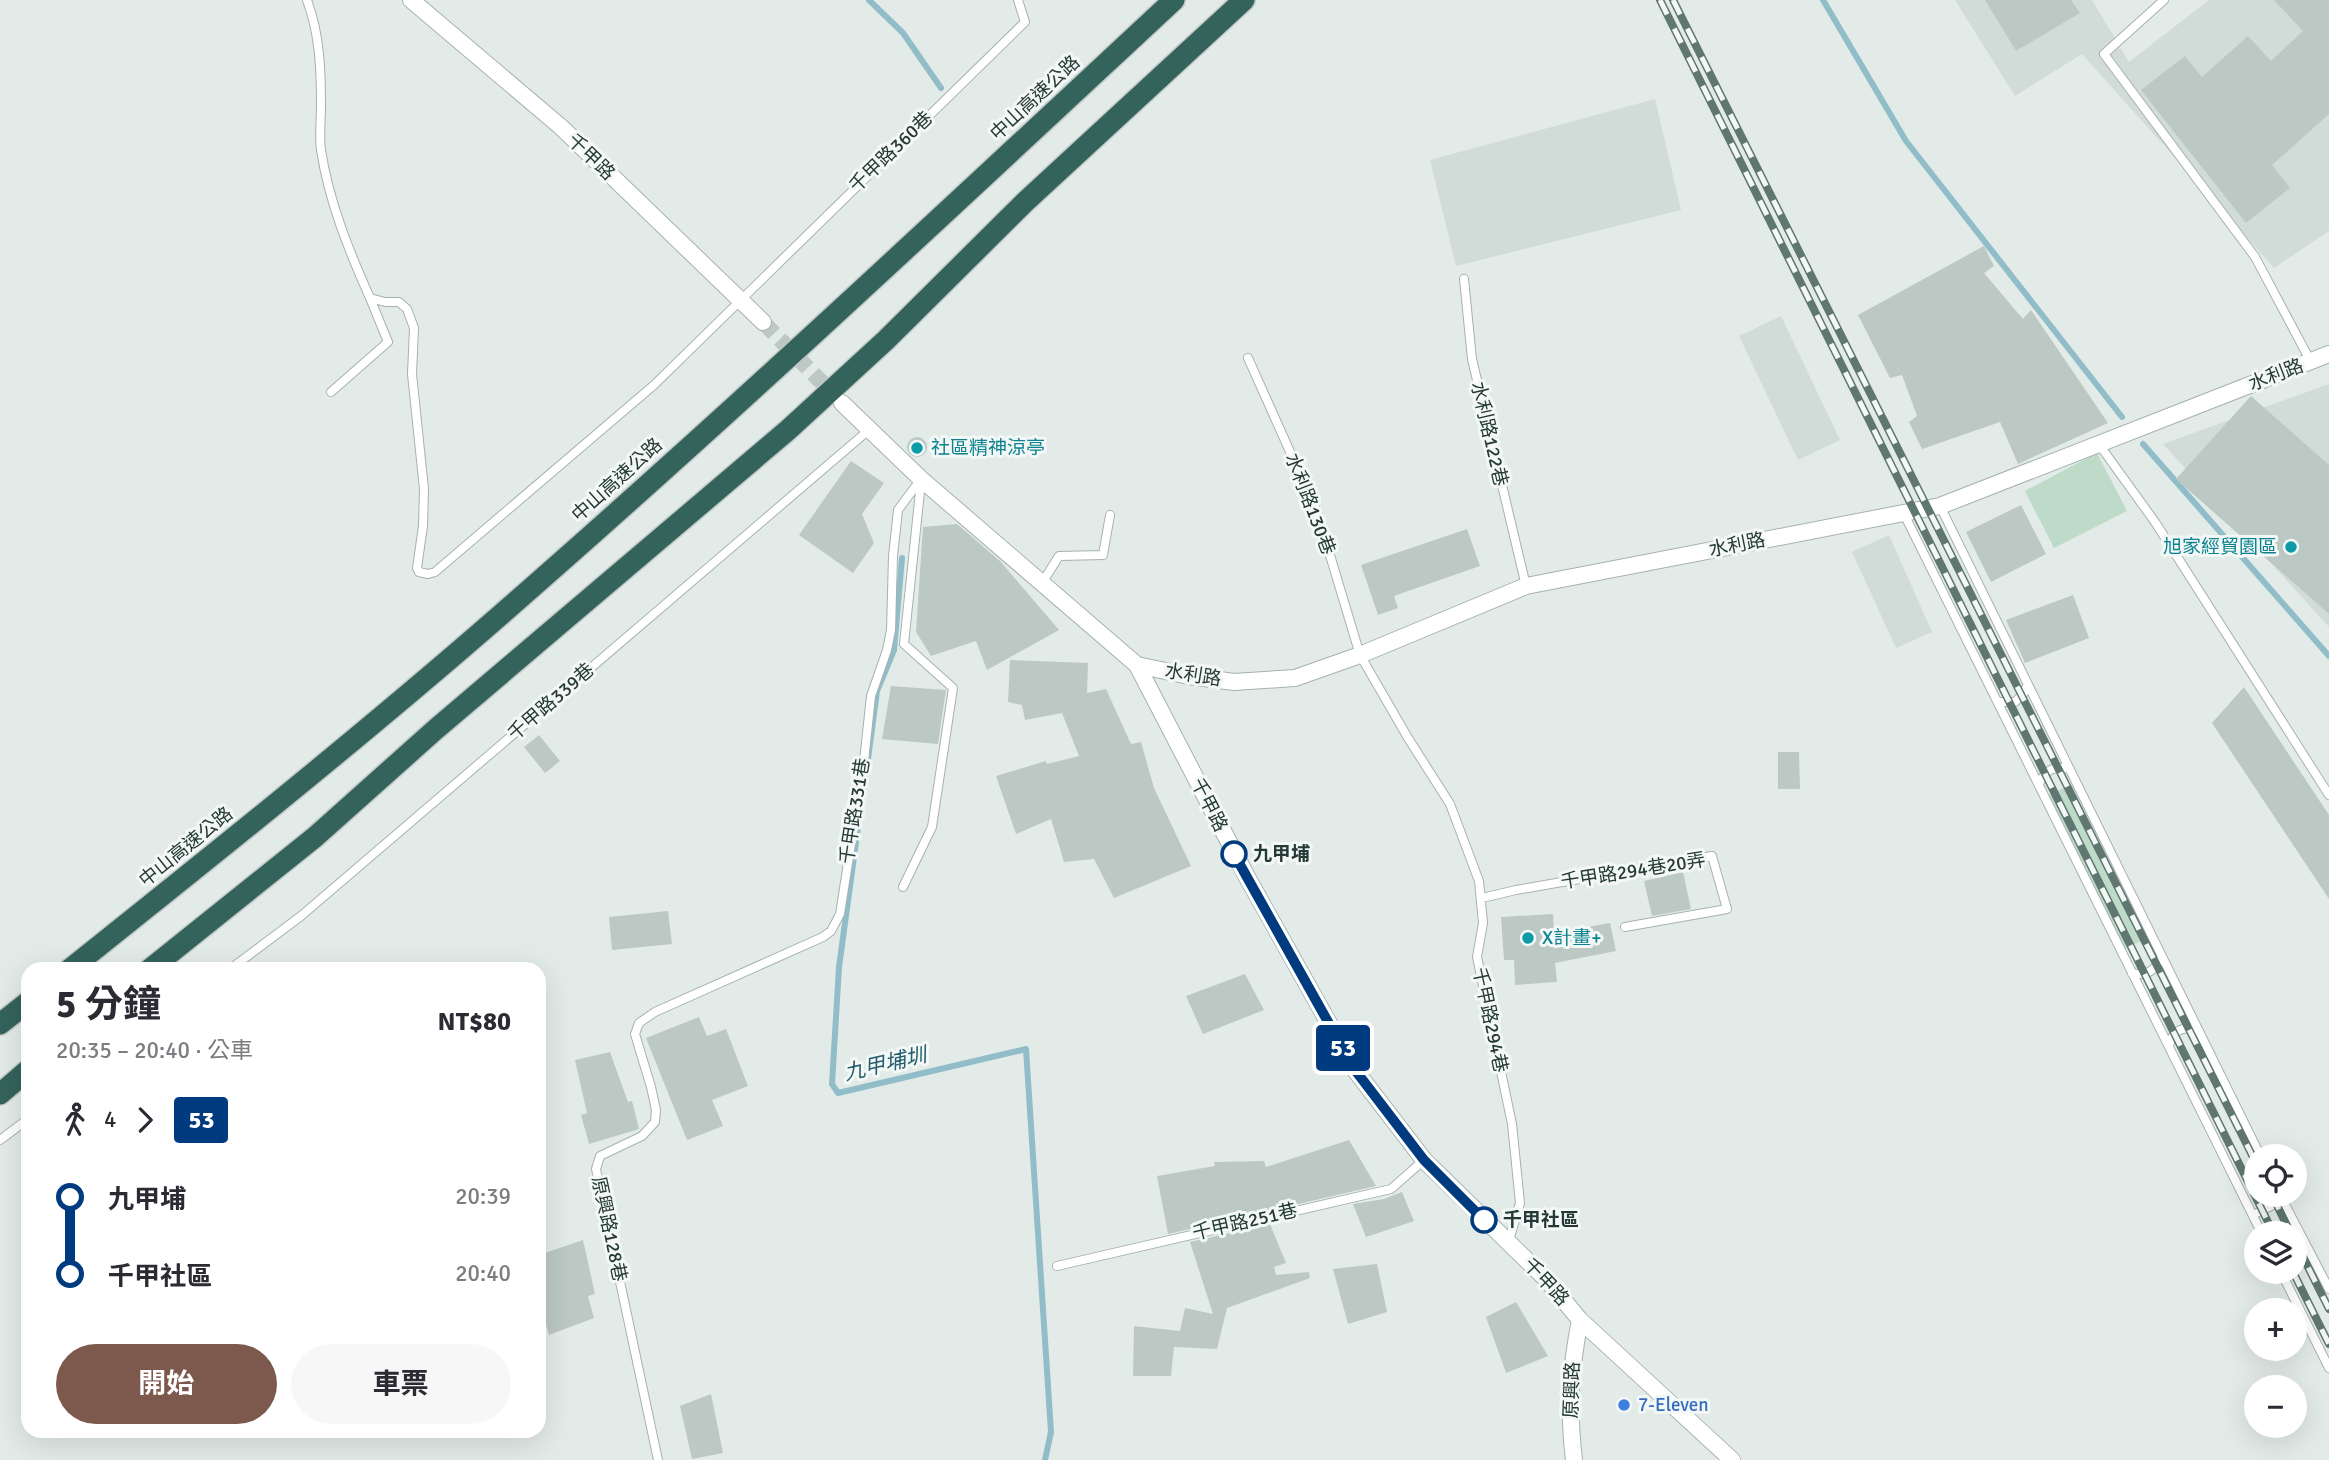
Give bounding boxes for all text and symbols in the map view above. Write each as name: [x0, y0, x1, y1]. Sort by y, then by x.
street label: 中山高速公路: [985, 50, 1085, 146]
street label: 千甲路360巷: [844, 106, 938, 198]
street label: 千甲路: [562, 129, 620, 185]
street label: 水利路: [2245, 354, 2307, 396]
street label: 水利路122巷: [1465, 379, 1513, 489]
street label: 中山高速公路: [567, 433, 667, 527]
place label: 社區精神涼亭: [931, 436, 1045, 460]
marker: 社區精神涼亭: [909, 440, 925, 456]
street label: 水利路130巷: [1280, 450, 1340, 558]
street label: 水利路: [1707, 528, 1767, 562]
place label: 旭家經貿園區: [2163, 535, 2277, 559]
marker: 旭家經貿園區: [2283, 539, 2299, 555]
street label: 千甲路339巷: [503, 658, 599, 746]
street label: 水利路: [1163, 659, 1223, 691]
street label: 千甲路331巷: [835, 756, 875, 866]
street label: 千甲路: [1185, 774, 1233, 836]
street label: 中山高速公路: [134, 802, 238, 892]
marker: 九甲埔: [1221, 841, 1247, 867]
place label: 九甲埔: [1253, 842, 1310, 866]
street label: 千甲路294巷20弄: [1559, 848, 1707, 894]
place label: X計畫+: [1542, 926, 1601, 950]
marker: X計畫+: [1520, 930, 1536, 946]
street label: 千甲路294巷: [1467, 965, 1513, 1075]
text: 5 分鐘: [56, 981, 161, 1028]
text: NT$80: [438, 1006, 511, 1038]
line badge: 53: [1312, 1025, 1374, 1071]
text: 53: [1330, 1033, 1356, 1063]
text: 20:35 – 20:40 · 公車: [56, 1036, 253, 1065]
water label: 九甲埔圳: [841, 1041, 932, 1086]
icon: walk: [56, 1101, 94, 1139]
icon: forward: [126, 1101, 164, 1139]
text: 4: [104, 1105, 116, 1134]
text: 53: [188, 1105, 214, 1135]
map controls: [2244, 1144, 2307, 1438]
button: locate: [2244, 1144, 2307, 1207]
street label: 原興路128巷: [586, 1174, 632, 1284]
text: 20:39: [455, 1182, 511, 1211]
text: 九甲埔: [108, 1184, 186, 1216]
street label: 千甲路251巷: [1190, 1198, 1300, 1246]
marker: 千甲社區: [1471, 1207, 1497, 1233]
place label: 千甲社區: [1503, 1208, 1579, 1232]
button: layers: [2244, 1221, 2307, 1284]
street label: 千甲路: [1518, 1253, 1574, 1311]
text: 20:40: [455, 1259, 511, 1288]
text: 千甲社區: [108, 1261, 212, 1293]
button: +: [2244, 1298, 2307, 1361]
button: 開始: [56, 1344, 277, 1424]
button: 車票: [291, 1344, 511, 1424]
street label: 原興路: [1559, 1361, 1585, 1419]
button: −: [2244, 1375, 2307, 1438]
place label: 7-Eleven: [1638, 1393, 1709, 1417]
marker: 7-Eleven: [1616, 1397, 1632, 1413]

